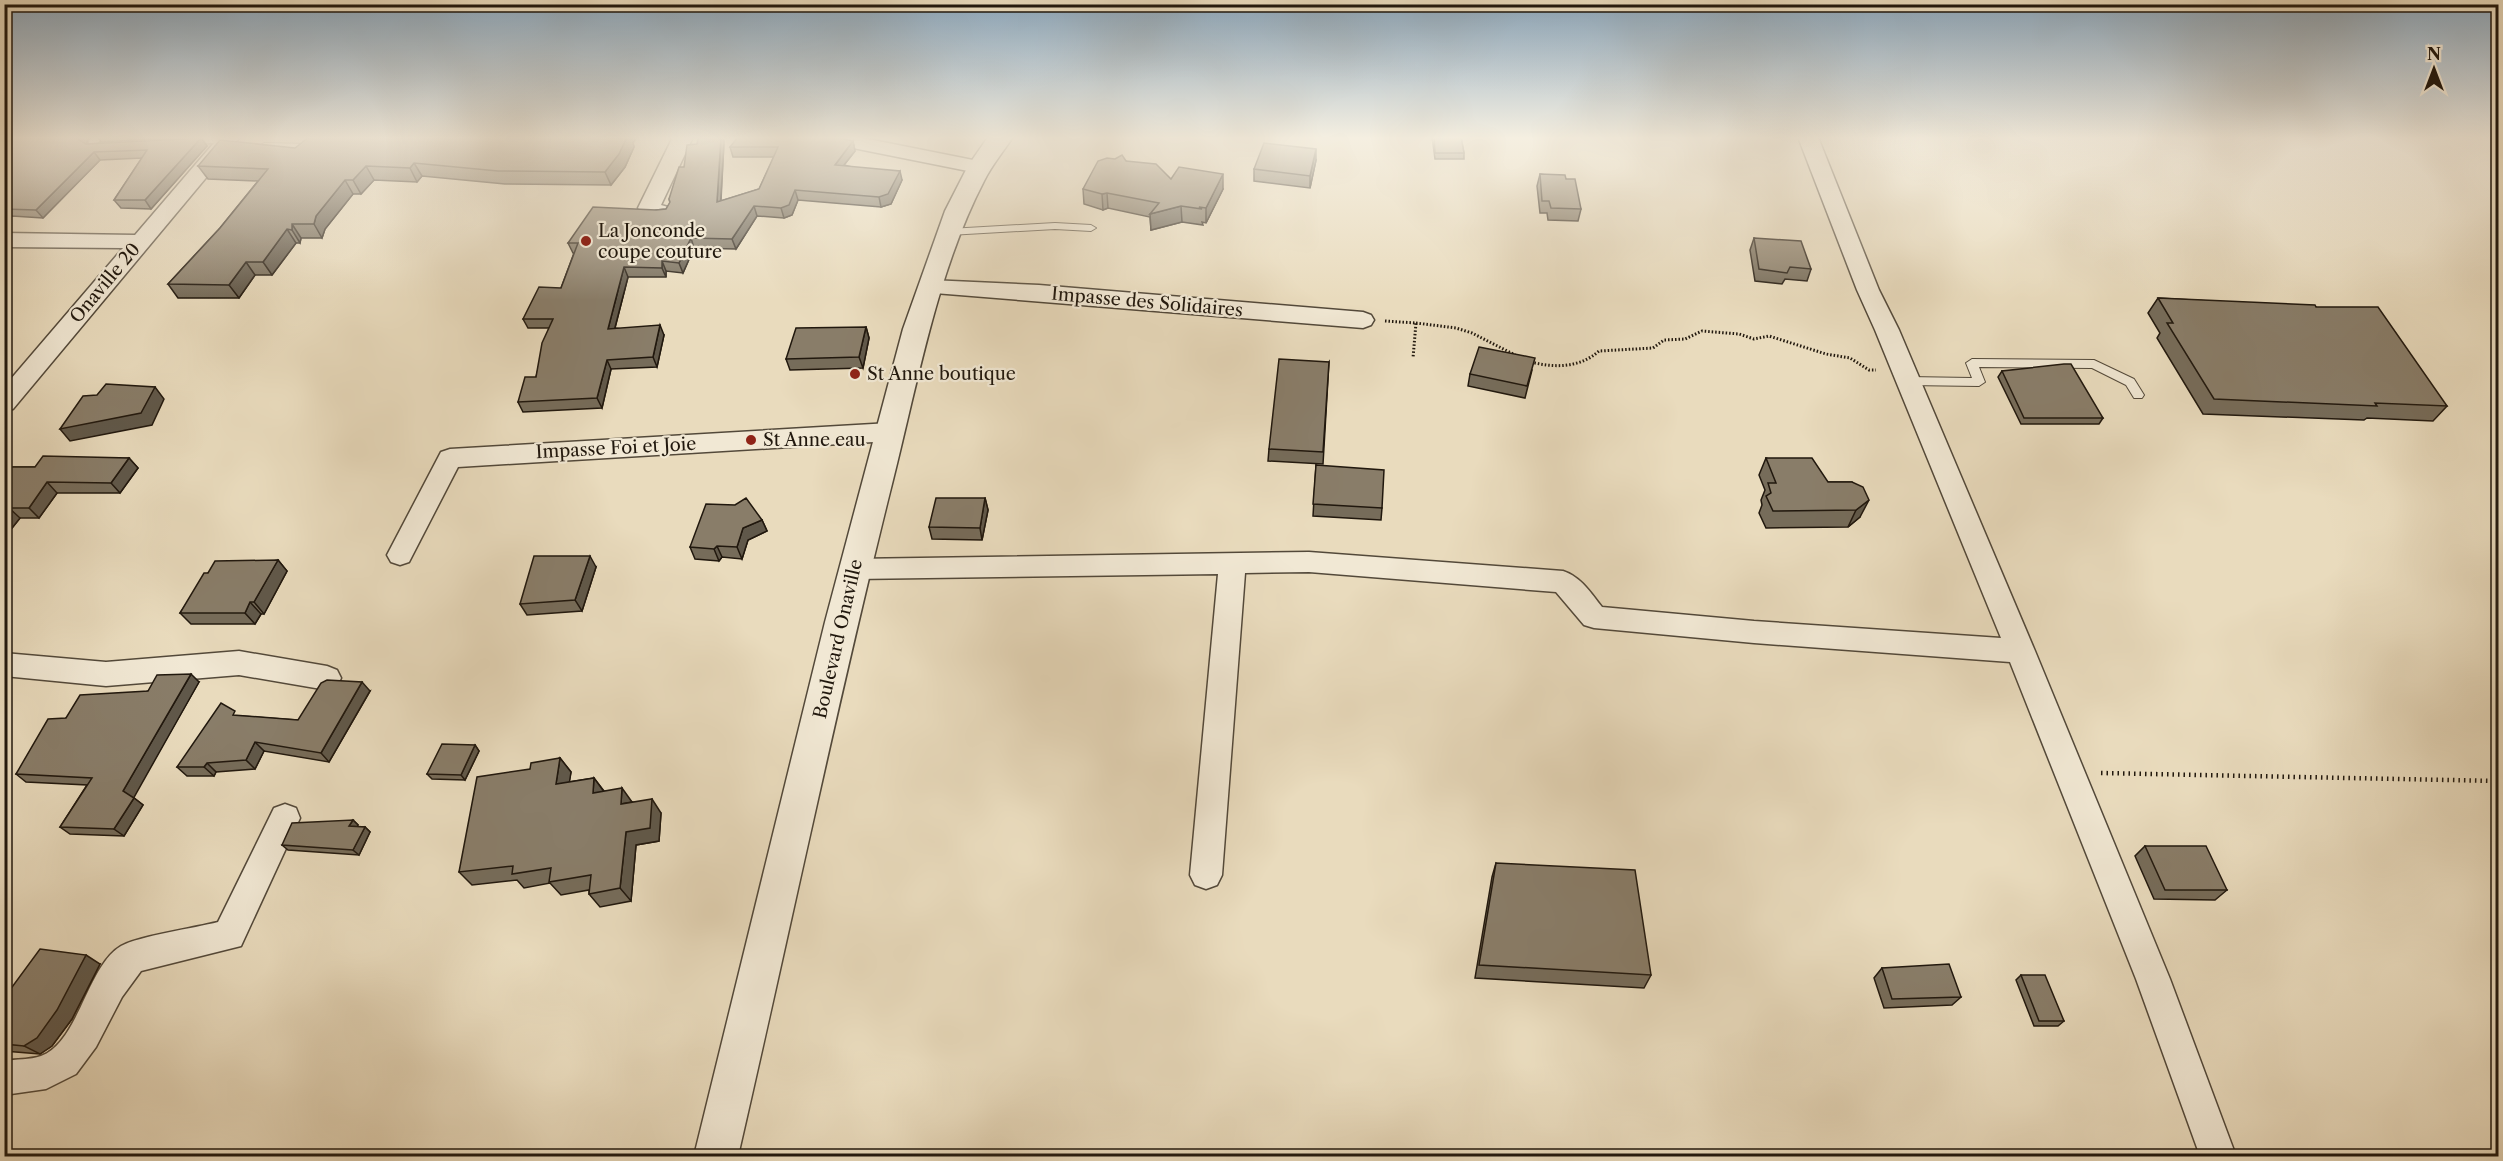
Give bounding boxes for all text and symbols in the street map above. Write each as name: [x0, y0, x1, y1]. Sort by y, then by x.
north arrow: [2404, 39, 2464, 99]
text: N: [2427, 44, 2441, 64]
place label: La Jonconde coupe couture: [598, 220, 722, 263]
marker: La Jonconde coupe couture: [579, 234, 593, 248]
street label: Onaville 20: [65, 238, 145, 328]
street label: Impasse des Solidaires: [1050, 283, 1244, 321]
place label: St Anne boutique: [867, 363, 1016, 385]
marker: St Anne boutique: [848, 367, 862, 381]
place label: St Anne eau: [763, 429, 866, 451]
street label: Impasse Foi et Joie: [535, 433, 697, 463]
marker: St Anne eau: [744, 433, 758, 447]
street label: Boulevard Onaville: [809, 557, 867, 721]

